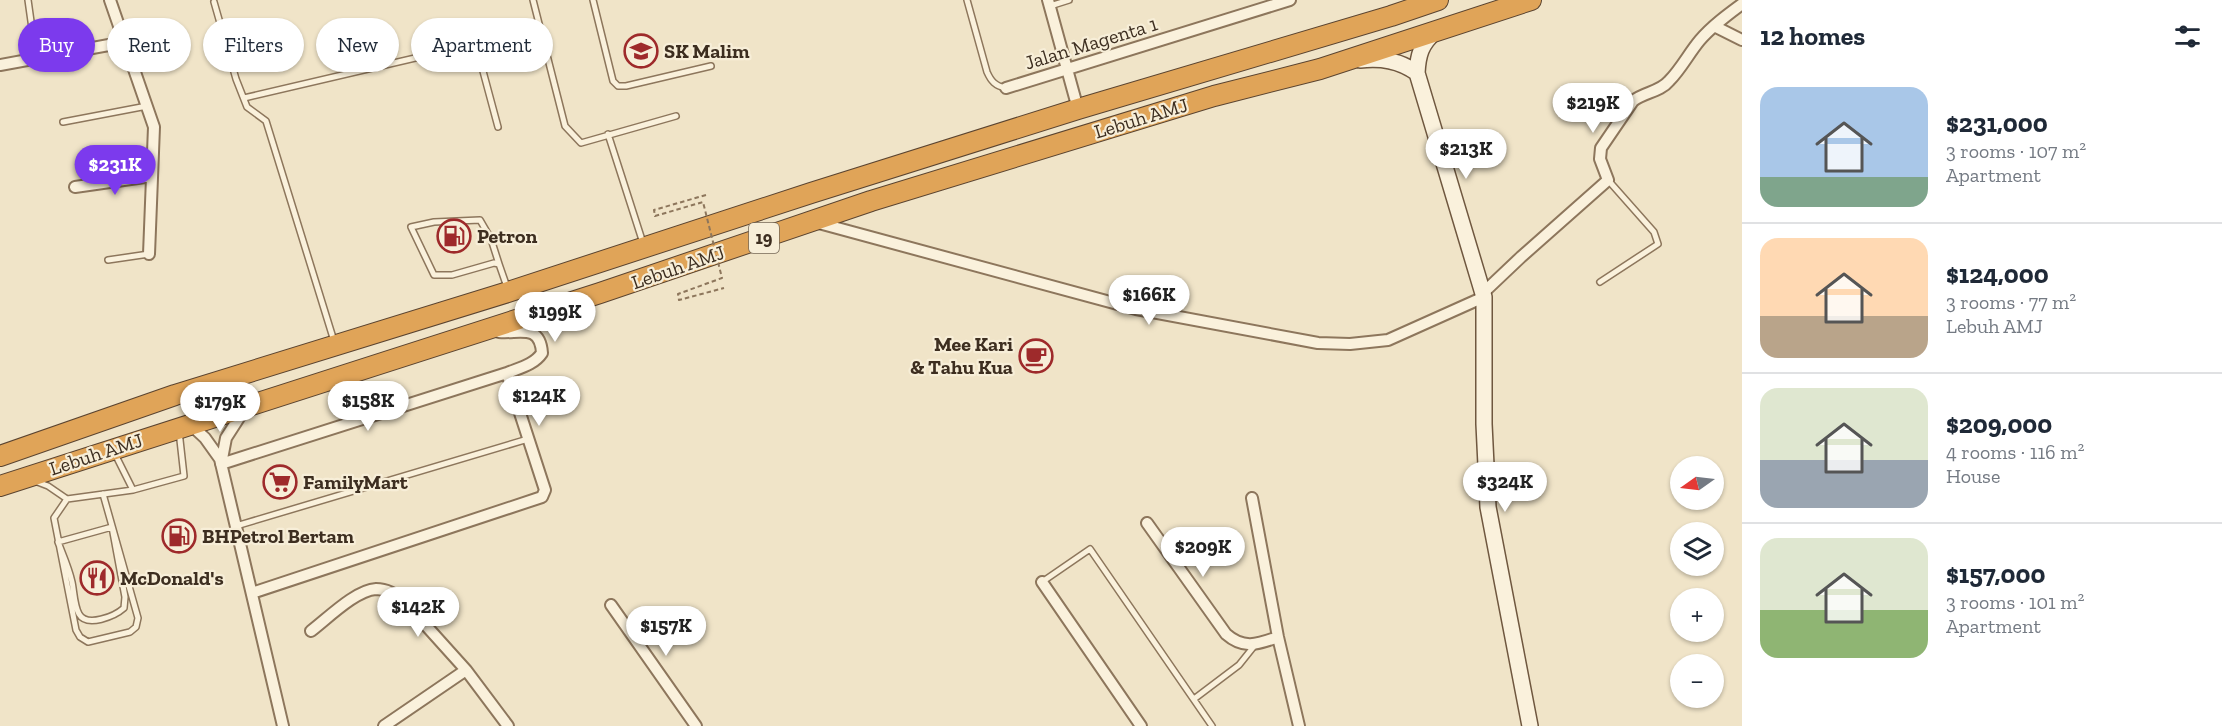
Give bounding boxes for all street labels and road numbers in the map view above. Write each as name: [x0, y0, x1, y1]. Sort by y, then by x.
street label: Jalan Magenta 1: [1022, 11, 1161, 75]
street label: Lebuh AMJ: [1091, 92, 1191, 144]
road number: 19: [749, 223, 779, 253]
street label: Lebuh AMJ: [628, 240, 728, 294]
street label: Lebuh AMJ: [46, 428, 146, 480]

